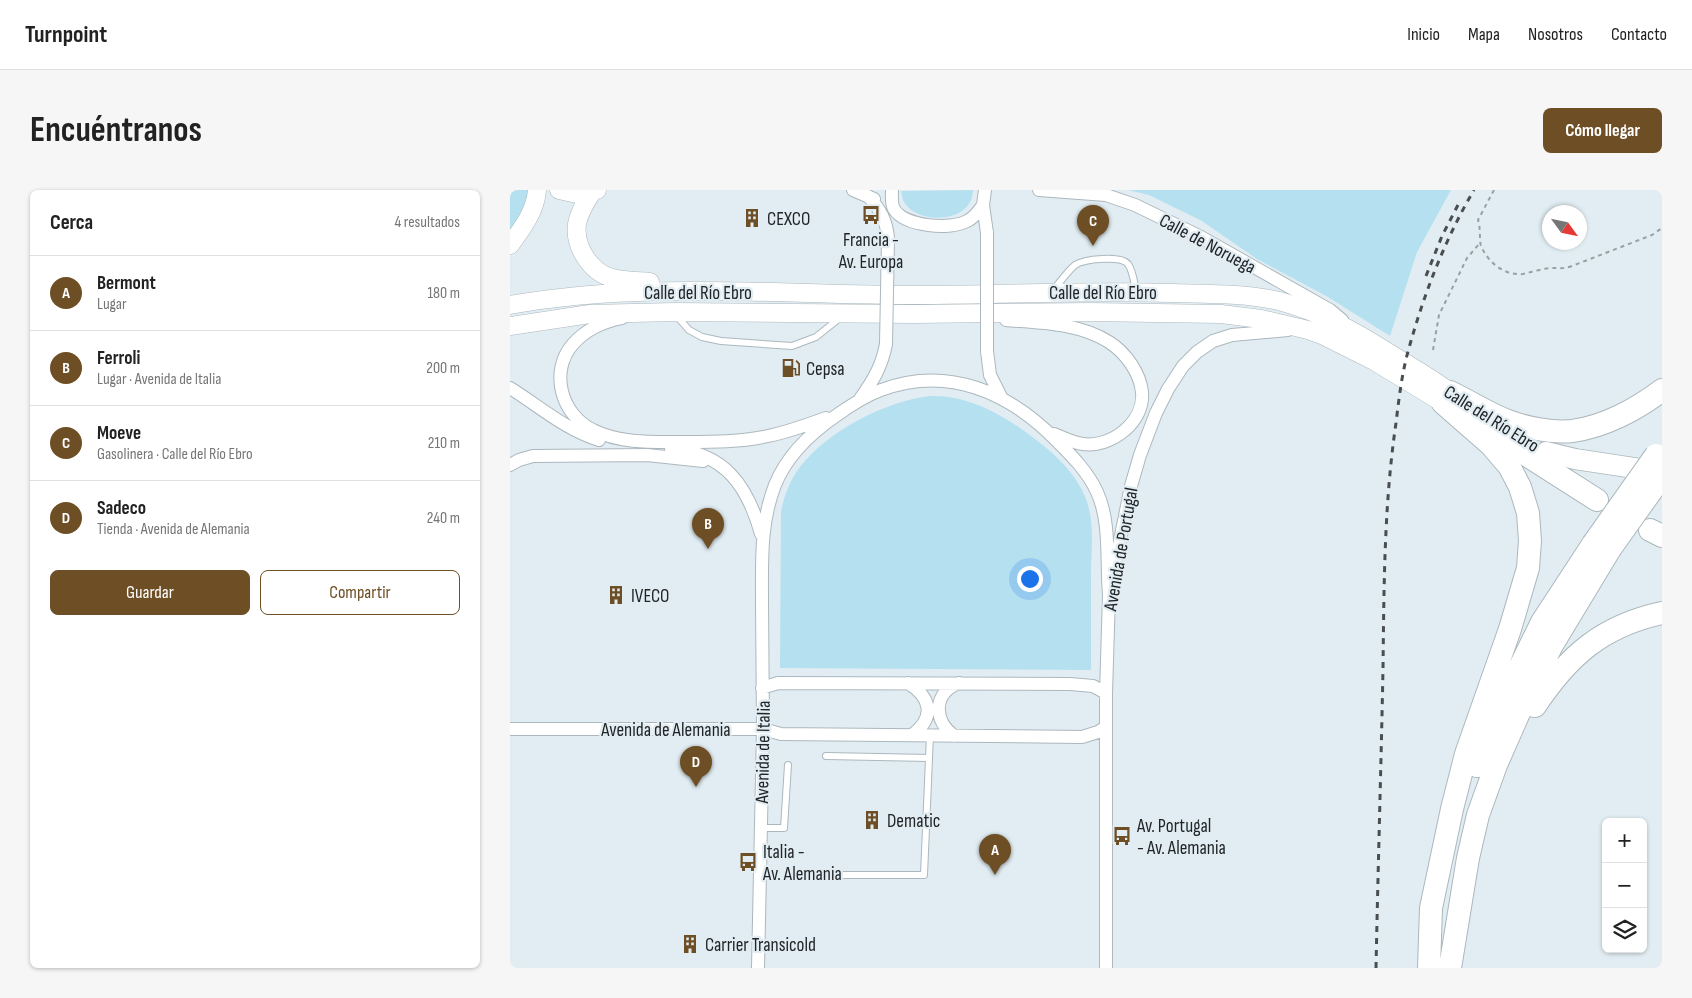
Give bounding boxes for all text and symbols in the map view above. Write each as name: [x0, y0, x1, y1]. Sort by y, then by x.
text: Turnpoint: [25, 20, 107, 49]
text: Inicio: [1407, 24, 1440, 45]
text: Mapa: [1468, 24, 1500, 45]
text: Nosotros: [1528, 24, 1583, 45]
text: Contacto: [1611, 24, 1667, 45]
button: Cómo llegar: [1543, 108, 1662, 153]
text: Encuéntranos: [30, 109, 202, 152]
bus stop icon: Francia - Av. Europa: [860, 204, 882, 226]
pin: C: [1077, 205, 1109, 246]
north arrow: [1542, 205, 1587, 250]
building icon: CEXCO: [741, 207, 763, 229]
place label: CEXCO: [767, 208, 810, 231]
street label: Calle de Noruega: [1155, 209, 1259, 279]
text: Cerca: [50, 210, 93, 235]
text: 4 resultados: [395, 213, 460, 232]
place label: Francia - Av. Europa: [838, 229, 903, 274]
text: Bermont: [97, 272, 156, 295]
street label: Calle del Río Ebro: [644, 282, 752, 305]
street label: Calle del Río Ebro: [1049, 282, 1157, 305]
text: A: [62, 284, 70, 303]
text: 180 m: [427, 284, 460, 303]
text: Lugar: [97, 295, 127, 314]
text: Ferroli: [97, 347, 140, 370]
fuel station icon: Cepsa: [780, 357, 802, 379]
place label: Cepsa: [806, 358, 845, 381]
text: B: [62, 359, 70, 378]
text: 200 m: [426, 359, 460, 378]
text: Lugar · Avenida de Italia: [97, 370, 221, 389]
street label: Calle del Río Ebro: [1439, 381, 1543, 458]
text: Moeve: [97, 422, 141, 445]
text: C: [62, 434, 70, 453]
text: 210 m: [428, 434, 460, 453]
text: Gasolinera · Calle del Río Ebro: [97, 445, 253, 464]
street label: Avenida de Portugal: [1099, 486, 1144, 614]
text: Sadeco: [97, 497, 146, 520]
pin: B: [692, 508, 724, 549]
text: D: [62, 509, 70, 528]
text: 240 m: [427, 509, 460, 528]
text: Tienda · Avenida de Alemania: [97, 520, 250, 539]
your location: [1017, 566, 1043, 592]
button: Guardar: [50, 570, 250, 615]
button: Compartir: [260, 570, 460, 615]
building icon: IVECO: [605, 584, 627, 606]
place label: IVECO: [631, 585, 669, 608]
street label: Avenida de Italia: [751, 700, 776, 805]
street label: Avenida de Alemania: [600, 719, 731, 742]
pin: D: [680, 746, 712, 787]
building icon: Dematic: [861, 809, 883, 831]
place label: Dematic: [887, 810, 940, 833]
place label: Av. Portugal - Av. Alemania: [1136, 815, 1226, 860]
map controls: [1602, 818, 1647, 953]
button: +: [1602, 818, 1647, 863]
bus stop icon: Av. Portugal - Av. Alemania: [1111, 825, 1133, 847]
pin: A: [979, 834, 1011, 875]
place label: Italia - Av. Alemania: [762, 841, 842, 886]
bus stop icon: Italia - Av. Alemania: [737, 851, 759, 873]
button: −: [1602, 863, 1647, 908]
button: layers: [1602, 908, 1647, 953]
building icon: Carrier Transicold: [679, 933, 701, 955]
place label: Carrier Transicold: [705, 934, 816, 957]

